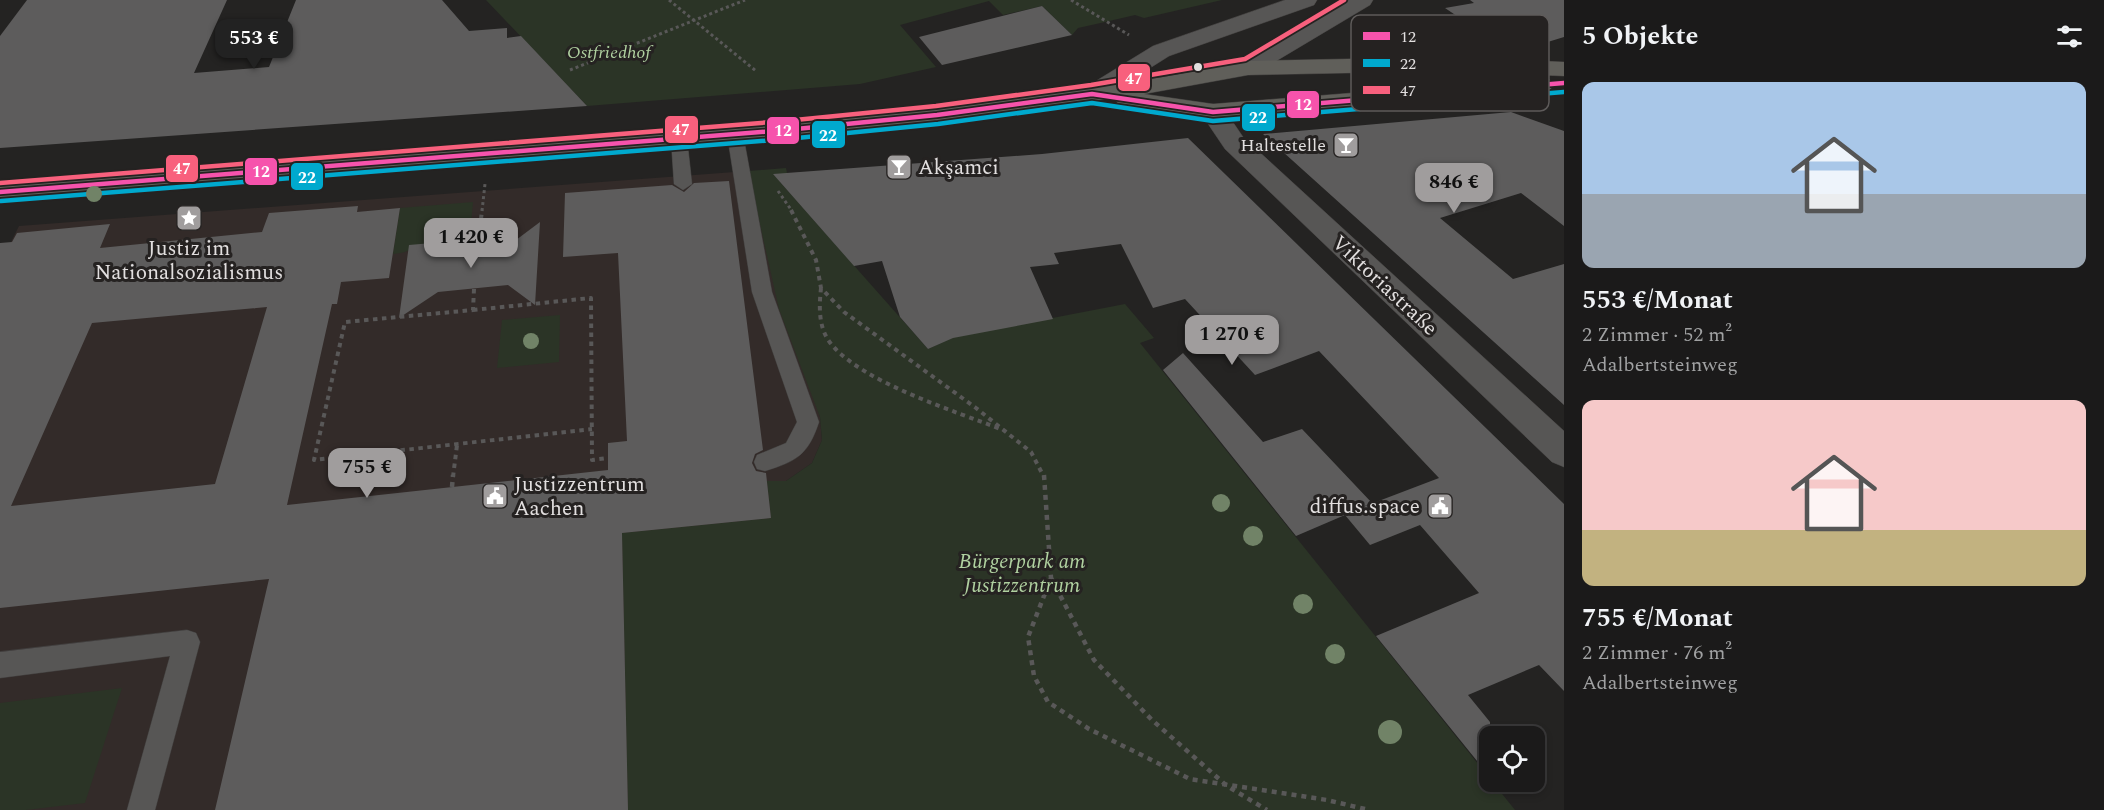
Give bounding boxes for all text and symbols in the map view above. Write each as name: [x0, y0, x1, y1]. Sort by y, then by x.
legend: [1351, 15, 1549, 111]
text: 5 Objekte: [1582, 16, 1698, 56]
pin: 553 €: [212, 19, 296, 70]
icon: filters: [2053, 20, 2086, 53]
text: 553 €: [229, 23, 279, 53]
text: 12: [1400, 25, 1416, 49]
park label: Ostfriedhof: [567, 39, 654, 66]
text: 22: [1400, 52, 1416, 76]
unlabelled marker: [1192, 61, 1204, 73]
line badge: 47: [1117, 63, 1151, 92]
text: 47: [1125, 67, 1143, 91]
text: 47: [1400, 79, 1416, 103]
line badge: 12: [1286, 90, 1320, 119]
text: 12: [1294, 93, 1312, 117]
line badge: 22: [1241, 103, 1276, 132]
text: 22: [1249, 106, 1267, 130]
line badge: 47: [664, 115, 699, 144]
line badge: 12: [766, 116, 800, 145]
text: 47: [672, 118, 690, 142]
text: 12: [774, 119, 792, 143]
line badge: 22: [811, 120, 846, 149]
icon: home: [1780, 121, 1888, 229]
text: 22: [819, 124, 837, 148]
bar icon: Haltestelle: [1331, 130, 1361, 160]
place label: Haltestelle: [1240, 132, 1326, 159]
bar icon: Akşamci: [884, 152, 914, 182]
place label: Akşamci: [918, 152, 999, 184]
line badge: 47: [165, 154, 199, 183]
text: 47: [173, 157, 191, 181]
line badge: 12: [244, 157, 278, 186]
text: 12: [252, 160, 270, 184]
line badge: 22: [290, 162, 324, 191]
pin: 846 €: [1412, 163, 1496, 214]
text: 22: [298, 166, 316, 190]
text: 846 €: [1429, 167, 1479, 197]
place icon: Justiz im Nationalsozialismus: [174, 203, 204, 233]
pin: 1 420 €: [416, 218, 526, 269]
text: 1 420 €: [438, 222, 504, 252]
street label: Viktoriastraße: [1324, 228, 1445, 344]
place label: Justiz im Nationalsozialismus: [95, 233, 283, 289]
text: 553 €/Monat: [1582, 280, 1733, 320]
pin: 1 270 €: [1177, 315, 1287, 366]
text: 1 270 €: [1199, 319, 1265, 349]
text: 2 Zimmer · 52 m²: [1582, 320, 1732, 350]
text: Adalbertsteinweg: [1582, 350, 1738, 380]
icon: home: [1780, 439, 1888, 547]
pin: 755 €: [325, 448, 409, 499]
text: 755 €: [342, 452, 392, 482]
place label: Justizzentrum Aachen: [514, 469, 645, 525]
public building icon: Justizzentrum Aachen: [480, 481, 510, 511]
place label: diffus.space: [1310, 491, 1420, 523]
public building icon: diffus.space: [1425, 491, 1455, 521]
park label: Bürgerpark am Justizzentrum: [958, 546, 1086, 602]
text: 755 €/Monat: [1582, 598, 1733, 638]
text: 2 Zimmer · 76 m²: [1582, 638, 1732, 668]
text: Adalbertsteinweg: [1582, 668, 1738, 698]
map controls: [1479, 726, 1545, 792]
button: locate: [1479, 726, 1545, 792]

